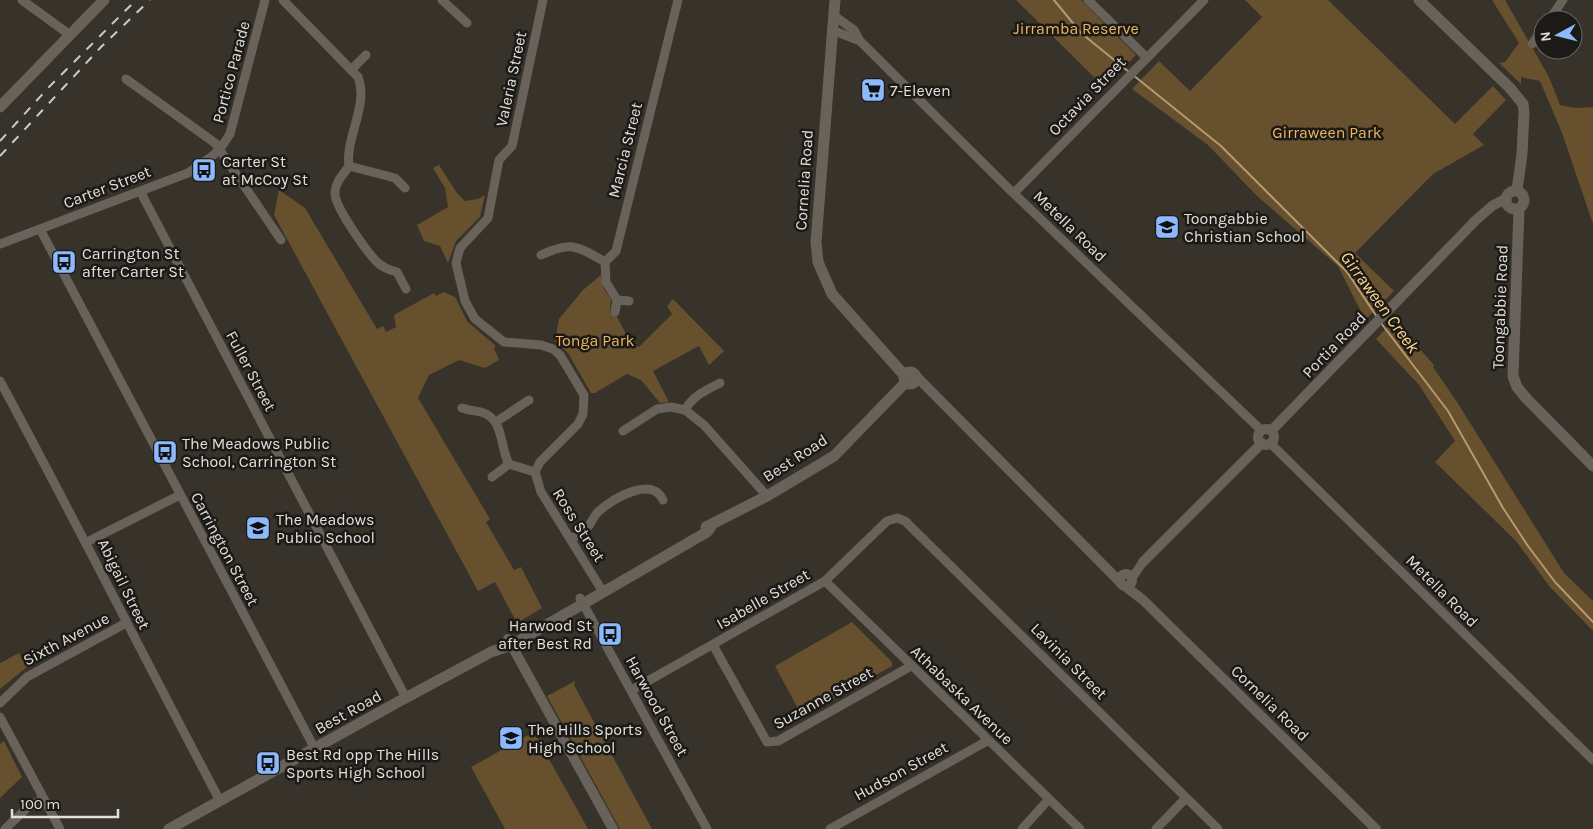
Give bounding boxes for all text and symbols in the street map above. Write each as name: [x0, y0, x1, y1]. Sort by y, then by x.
north arrow: [1533, 10, 1583, 60]
street label: Portico Parade: [208, 19, 254, 125]
park label: Jirramba Reserve: [1013, 19, 1139, 38]
street label: Valeria Street: [492, 30, 530, 128]
text: N: [1537, 31, 1555, 43]
street label: Octavia Street: [1044, 52, 1130, 140]
supermarket icon: 7-Eleven: [860, 77, 886, 103]
place label: 7-Eleven: [890, 81, 951, 100]
street label: Marcia Street: [604, 100, 646, 200]
park label: Girraween Park: [1272, 123, 1382, 142]
street label: Cornelia Road: [791, 129, 817, 231]
place label: Carter St at McCoy St: [222, 152, 308, 189]
bus stop icon: Carter St at McCoy St: [191, 157, 217, 183]
street label: Carter Street: [61, 162, 153, 212]
street label: Metella Road: [1029, 186, 1111, 266]
place label: Toongabbie Christian School: [1184, 209, 1305, 246]
school or university icon: Toongabbie Christian School: [1154, 214, 1180, 240]
place label: Carrington St after Carter St: [82, 244, 184, 281]
street label: Toongabbie Road: [1488, 245, 1512, 369]
water label: Girraween Creek: [1336, 247, 1425, 358]
bus stop icon: Carrington St after Carter St: [51, 249, 77, 275]
street label: Portia Road: [1298, 308, 1370, 382]
street label: Fuller Street: [222, 328, 280, 414]
park label: Tonga Park: [555, 331, 635, 350]
street label: Best Road: [759, 430, 831, 486]
place label: The Meadows Public School, Carrington St: [182, 434, 336, 471]
bus stop icon: The Meadows Public School, Carrington St: [152, 439, 178, 465]
street label: Ross Street: [549, 485, 609, 565]
street label: Carrington Street: [187, 489, 263, 609]
place label: The Meadows Public School: [276, 510, 375, 547]
school or university icon: The Meadows Public School: [245, 515, 271, 541]
street label: Abigail Street: [94, 536, 154, 632]
street label: Metella Road: [1402, 551, 1482, 631]
street label: Isabelle Street: [713, 565, 813, 633]
street label: Sixth Avenue: [20, 608, 112, 670]
place label: Harwood St after Best Rd: [498, 616, 592, 653]
street label: Lavinia Street: [1027, 619, 1111, 703]
bus stop icon: Harwood St after Best Rd: [597, 621, 623, 647]
street label: Athabaska Avenue: [907, 641, 1017, 749]
street label: Harwood Street: [622, 653, 692, 759]
street label: Cornelia Road: [1227, 661, 1313, 745]
street label: Suzanne Street: [770, 663, 876, 733]
street label: Best Road: [311, 686, 385, 738]
place label: The Hills Sports High School: [528, 720, 642, 757]
school or university icon: The Hills Sports High School: [498, 725, 524, 751]
street label: Hudson Street: [851, 737, 951, 805]
place label: Best Rd opp The Hills Sports High School: [286, 745, 439, 782]
bus stop icon: Best Rd opp The Hills Sports High School: [255, 750, 281, 776]
scale bar: [12, 786, 119, 818]
text: 100 m: [20, 795, 60, 813]

